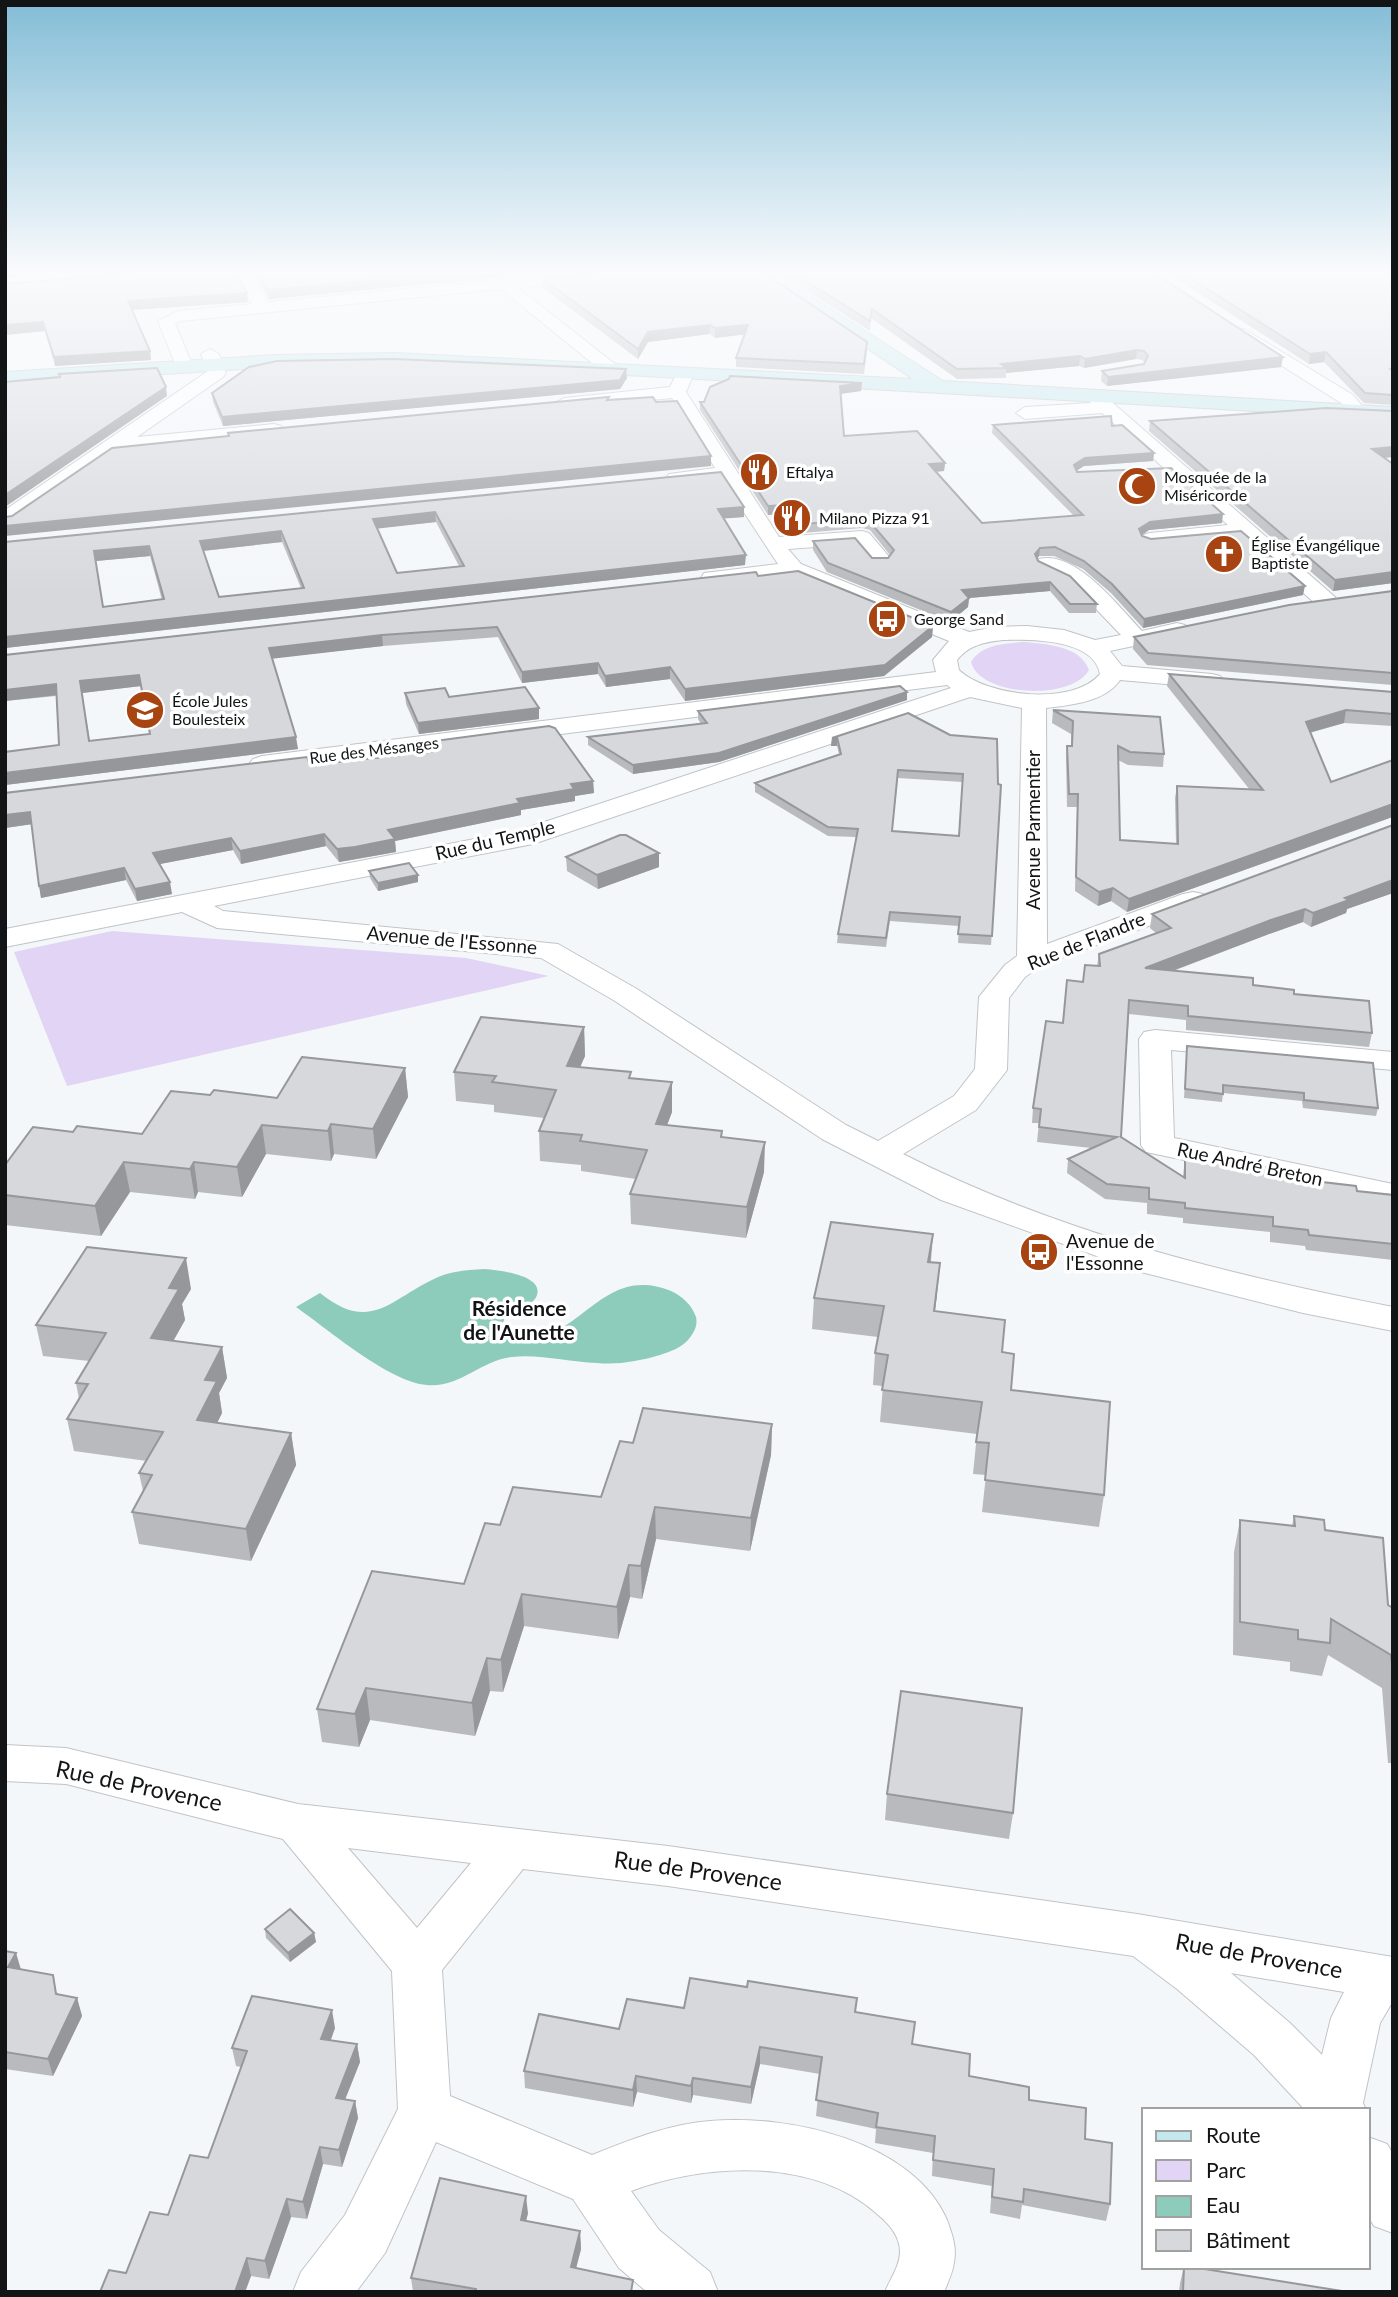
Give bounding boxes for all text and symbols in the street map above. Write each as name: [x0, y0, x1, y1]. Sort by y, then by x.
restaurant icon: Eftalya: [738, 451, 780, 493]
place label: Eftalya: [786, 462, 834, 481]
mosque icon: Mosquée de la Miséricorde: [1116, 465, 1158, 507]
place label: Mosquée de la Miséricorde: [1164, 467, 1267, 504]
restaurant icon: Milano Pizza 91: [771, 497, 813, 539]
place label: Milano Pizza 91: [819, 508, 930, 527]
church icon: Église Évangélique Baptiste: [1203, 533, 1245, 575]
place label: Église Évangélique Baptiste: [1251, 535, 1380, 572]
bus stop icon: George Sand: [866, 598, 908, 640]
place label: George Sand: [914, 609, 1004, 628]
school or university icon: École Jules Boulesteix: [124, 689, 166, 731]
place label: École Jules Boulesteix: [172, 691, 248, 728]
street label: Rue des Mésanges: [308, 732, 440, 767]
street label: Avenue Parmentier: [1021, 750, 1044, 910]
street label: Rue du Temple: [433, 815, 557, 864]
street label: Rue de Flandre: [1024, 906, 1148, 975]
street label: Avenue de l'Essonne: [366, 921, 538, 958]
street label: Rue André Breton: [1175, 1137, 1325, 1190]
place label: Avenue de l'Essonne: [1066, 1229, 1154, 1274]
bus stop icon: Avenue de l'Essonne: [1018, 1231, 1060, 1273]
district label: Résidence de l'Aunette: [463, 1295, 575, 1344]
street label: Rue de Provence: [53, 1754, 225, 1816]
street label: Rue de Provence: [612, 1844, 784, 1896]
street label: Rue de Provence: [1173, 1927, 1345, 1984]
legend: [1142, 2108, 1370, 2269]
text: Route: [1206, 2122, 1261, 2147]
text: Parc: [1206, 2157, 1246, 2182]
text: Eau: [1206, 2192, 1240, 2217]
text: Bâtiment: [1206, 2227, 1291, 2252]

